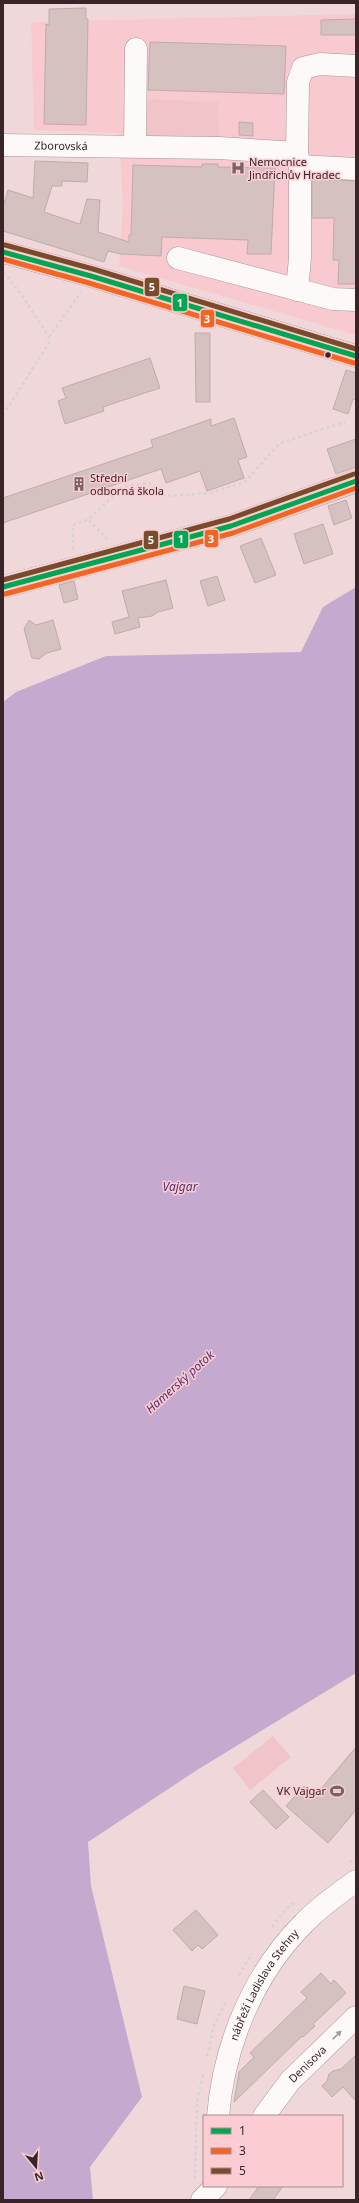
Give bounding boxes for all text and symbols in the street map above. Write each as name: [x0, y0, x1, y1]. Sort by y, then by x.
street label: Zborovská: [34, 137, 88, 153]
place label: Nemocnice Jindřichův Hradec: [248, 154, 340, 182]
hospital icon: Nemocnice Jindřichův Hradec: [230, 160, 246, 176]
line badge: 5: [144, 277, 160, 297]
text: 5: [149, 279, 155, 294]
line badge: 1: [172, 293, 188, 312]
text: 1: [177, 295, 183, 310]
line badge: 3: [200, 309, 215, 328]
text: 3: [204, 311, 210, 326]
unlabelled marker: [323, 350, 333, 360]
place label: Střední odborná škola: [90, 470, 164, 498]
building icon: Střední odborná škola: [71, 476, 87, 492]
line badge: 3: [204, 529, 219, 548]
line badge: 5: [143, 530, 159, 550]
line badge: 1: [173, 530, 189, 549]
text: 1: [178, 531, 184, 546]
text: 3: [208, 531, 214, 546]
text: 5: [148, 532, 154, 547]
water label: Vajgar: [163, 1178, 199, 1195]
water label: Hamerský potok: [142, 1346, 218, 1417]
place label: VK Vajgar: [277, 1783, 326, 1798]
sports icon: VK Vajgar: [329, 1783, 345, 1799]
street label: nábřeží Ladislava Stehny: [226, 1925, 302, 2042]
one-way arrow: [332, 2031, 342, 2040]
street label: Denisova: [285, 2042, 329, 2086]
legend: [203, 2115, 343, 2187]
text: 1: [239, 2122, 246, 2139]
text: 3: [239, 2142, 246, 2159]
north arrow: [16, 2147, 56, 2187]
text: 5: [239, 2162, 246, 2179]
text: N: [33, 2168, 46, 2186]

